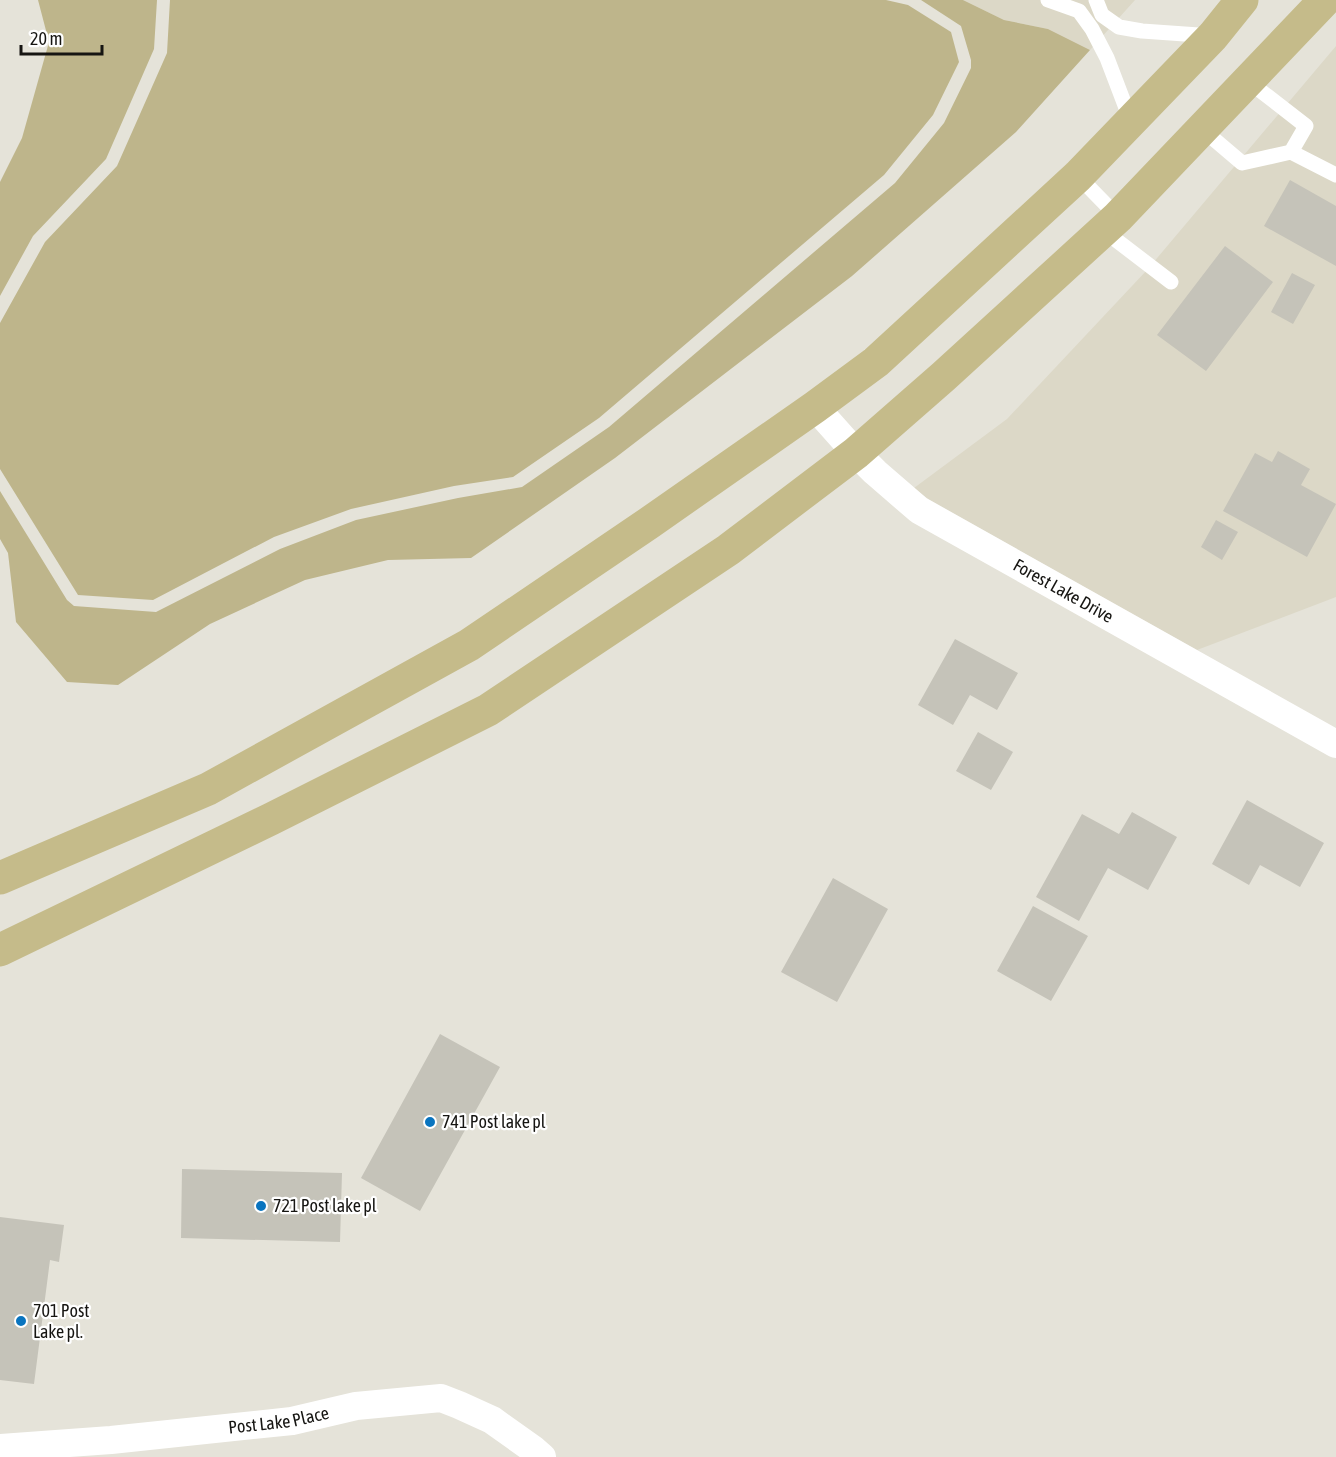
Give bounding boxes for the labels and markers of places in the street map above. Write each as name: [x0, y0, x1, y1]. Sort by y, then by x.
place label: 741 Post lake pl: [442, 1111, 546, 1132]
marker: 741 Post lake pl: [423, 1115, 437, 1129]
place label: 721 Post lake pl: [273, 1195, 377, 1216]
marker: 721 Post lake pl: [254, 1199, 268, 1213]
place label: 701 Post Lake pl.: [33, 1300, 89, 1342]
marker: 701 Post Lake pl.: [14, 1314, 28, 1328]

